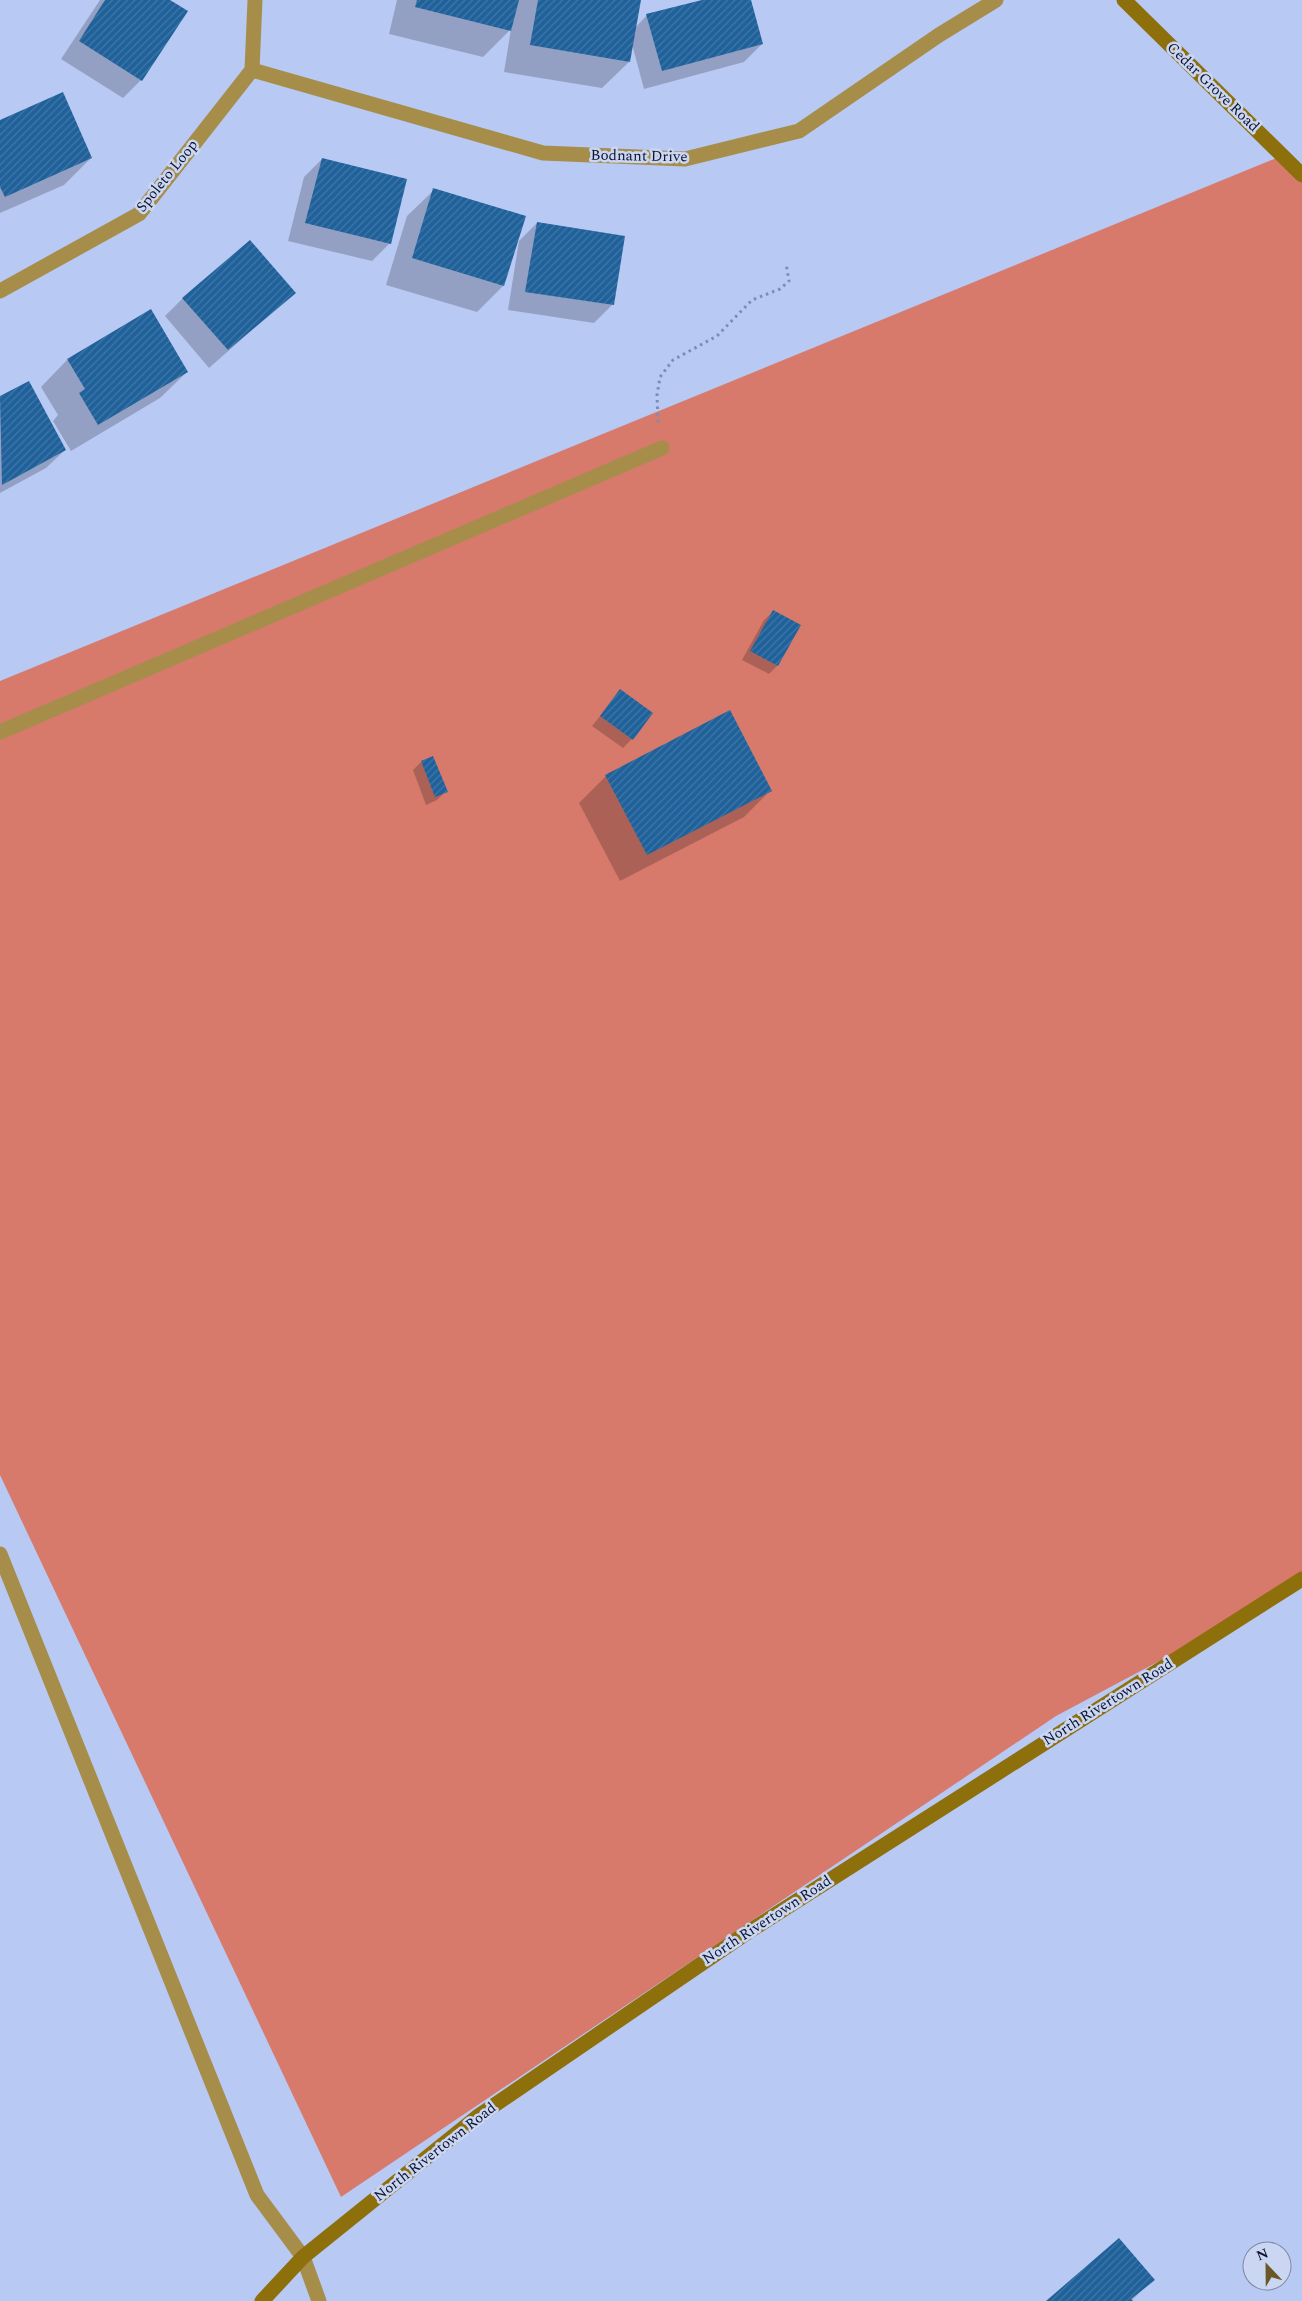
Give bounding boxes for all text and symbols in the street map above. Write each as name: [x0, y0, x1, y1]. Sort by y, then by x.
street label: Cedar Grove Road: [1161, 37, 1265, 137]
street label: Spoleto Loop: [130, 135, 204, 217]
street label: Bodnant Drive: [590, 144, 688, 168]
street label: North Rivertown Road: [1038, 1653, 1178, 1751]
street label: North Rivertown Road: [698, 1870, 836, 1970]
street label: North Rivertown Road: [369, 2097, 501, 2207]
north arrow: [1242, 2241, 1292, 2291]
text: N: [1253, 2243, 1272, 2266]

